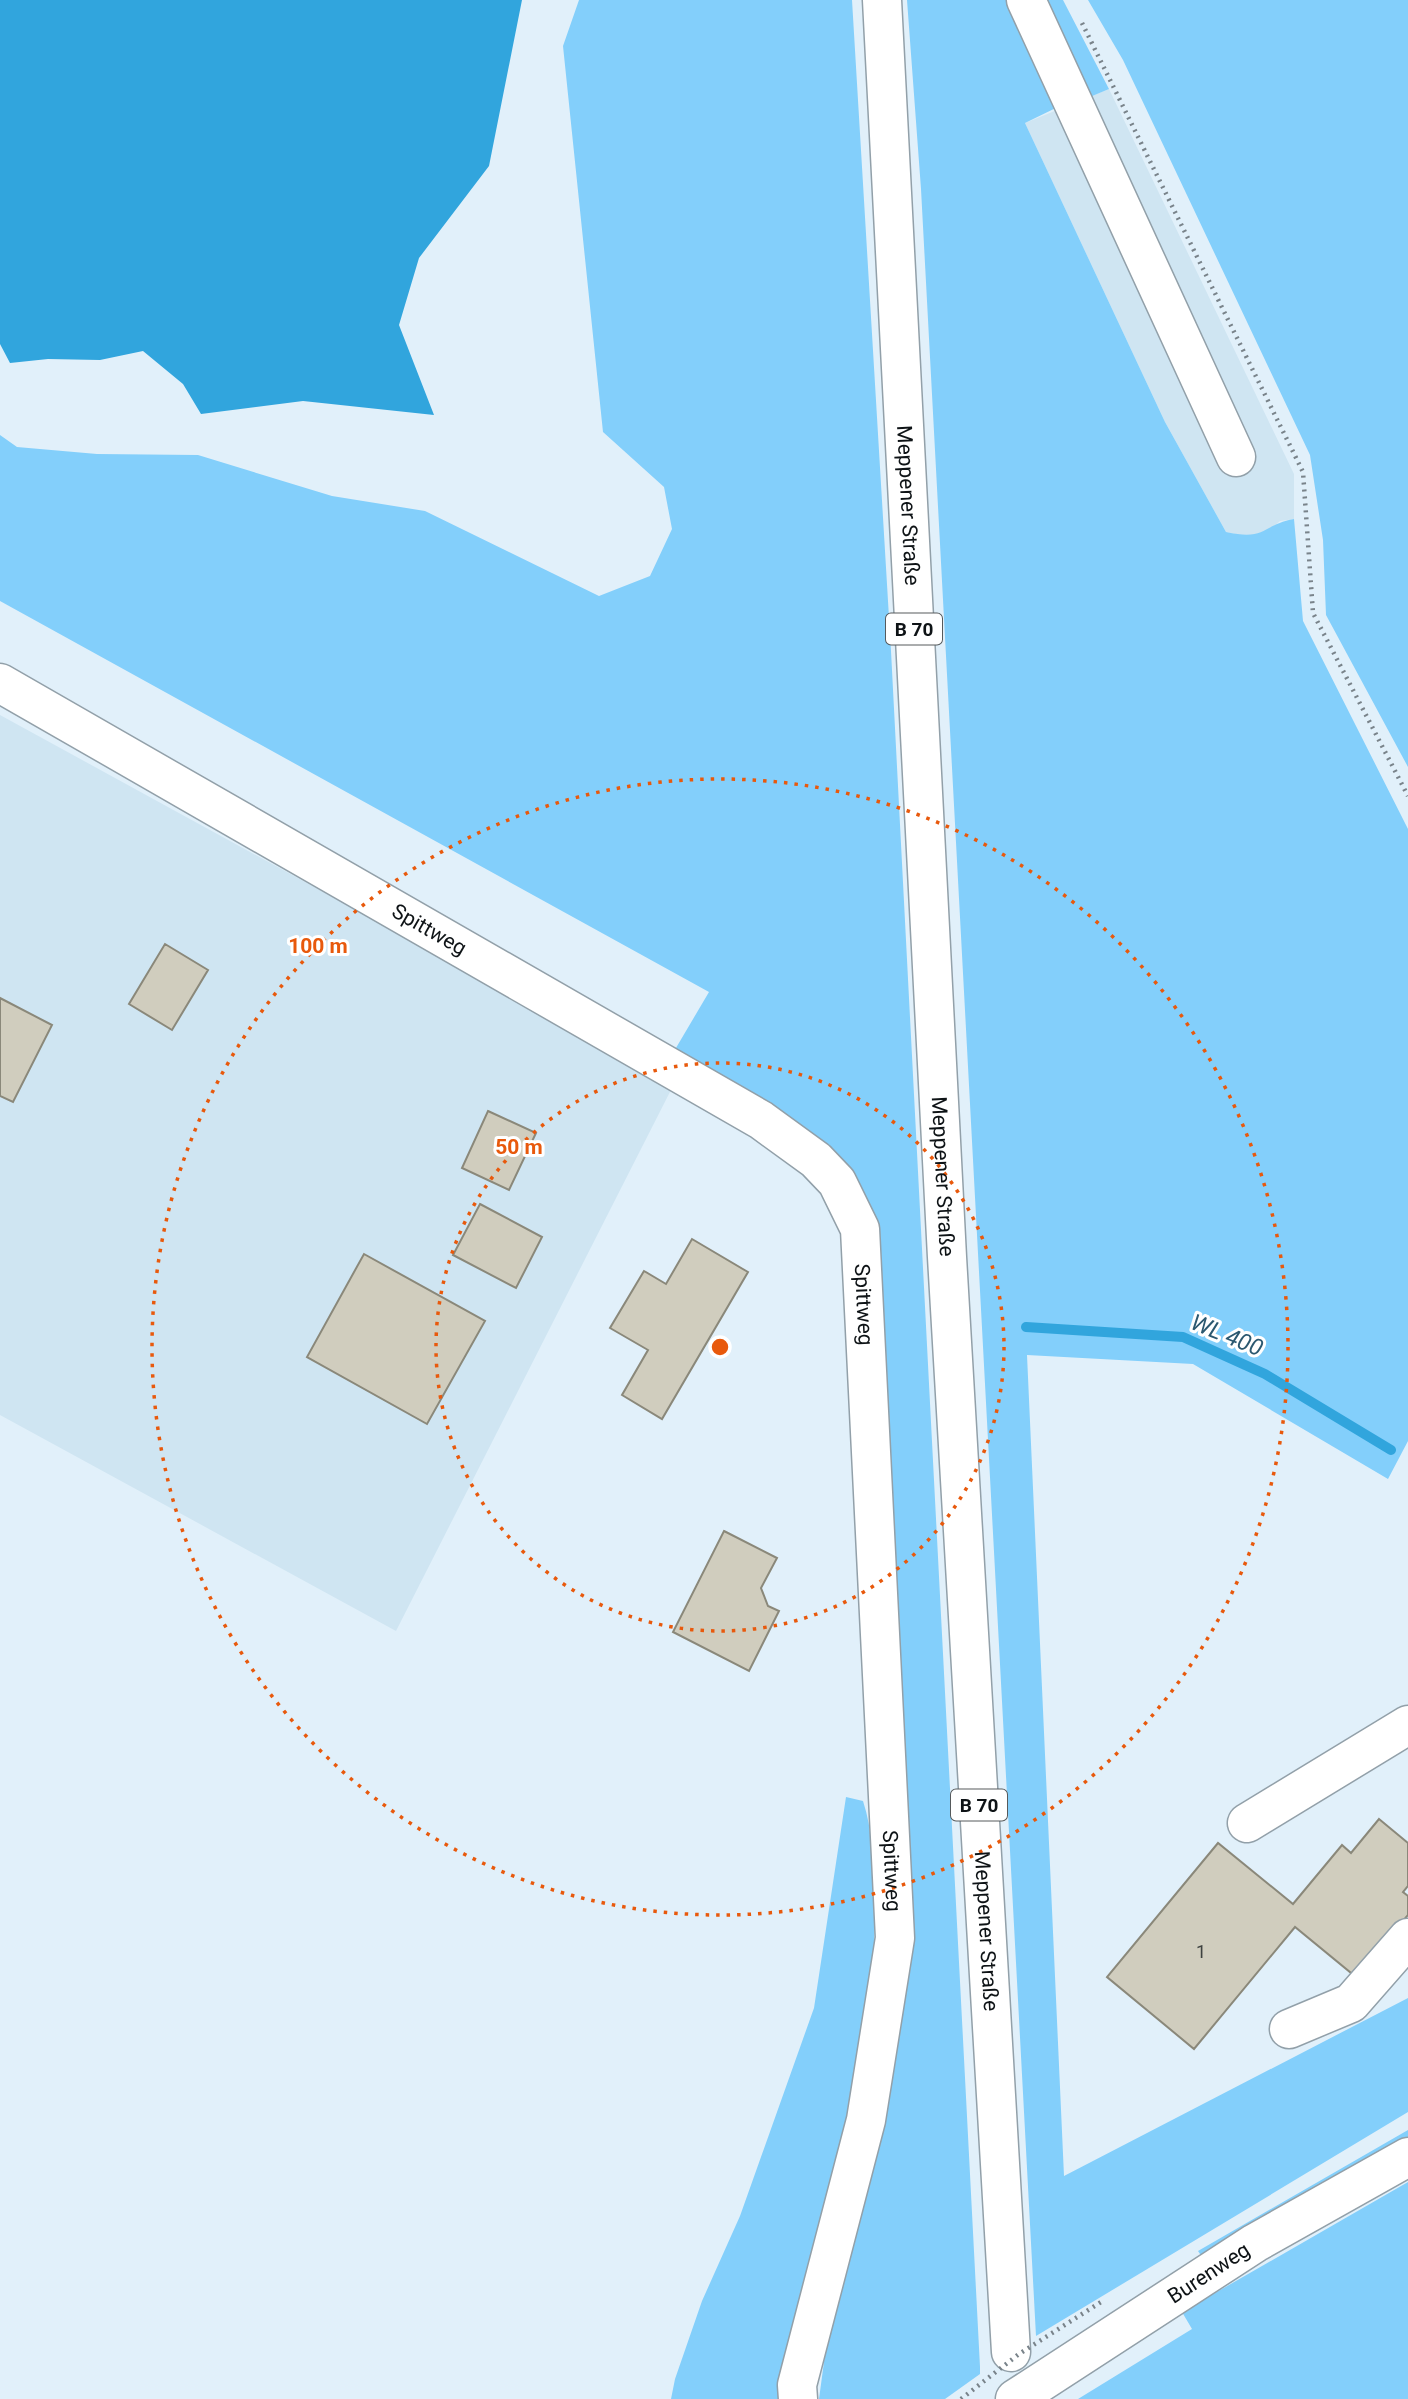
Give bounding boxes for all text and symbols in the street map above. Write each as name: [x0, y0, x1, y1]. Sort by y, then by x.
street label: Meppener Straße: [892, 425, 924, 586]
road number: B 70: [886, 614, 942, 644]
street label: Spittweg: [388, 899, 471, 960]
text: 100 m: [288, 934, 348, 958]
street label: Meppener Straße: [927, 1096, 959, 1257]
text: 50 m: [495, 1135, 543, 1159]
street label: Spittweg: [850, 1263, 878, 1346]
water label: WL 400: [1187, 1309, 1267, 1362]
centre of rings: [708, 1335, 732, 1359]
road number: B 70: [951, 1789, 1007, 1820]
street label: Spittweg: [878, 1829, 906, 1912]
street label: Meppener Straße: [970, 1850, 1003, 2012]
house number: 1: [1196, 1941, 1206, 1962]
street label: Burenweg: [1163, 2238, 1254, 2309]

